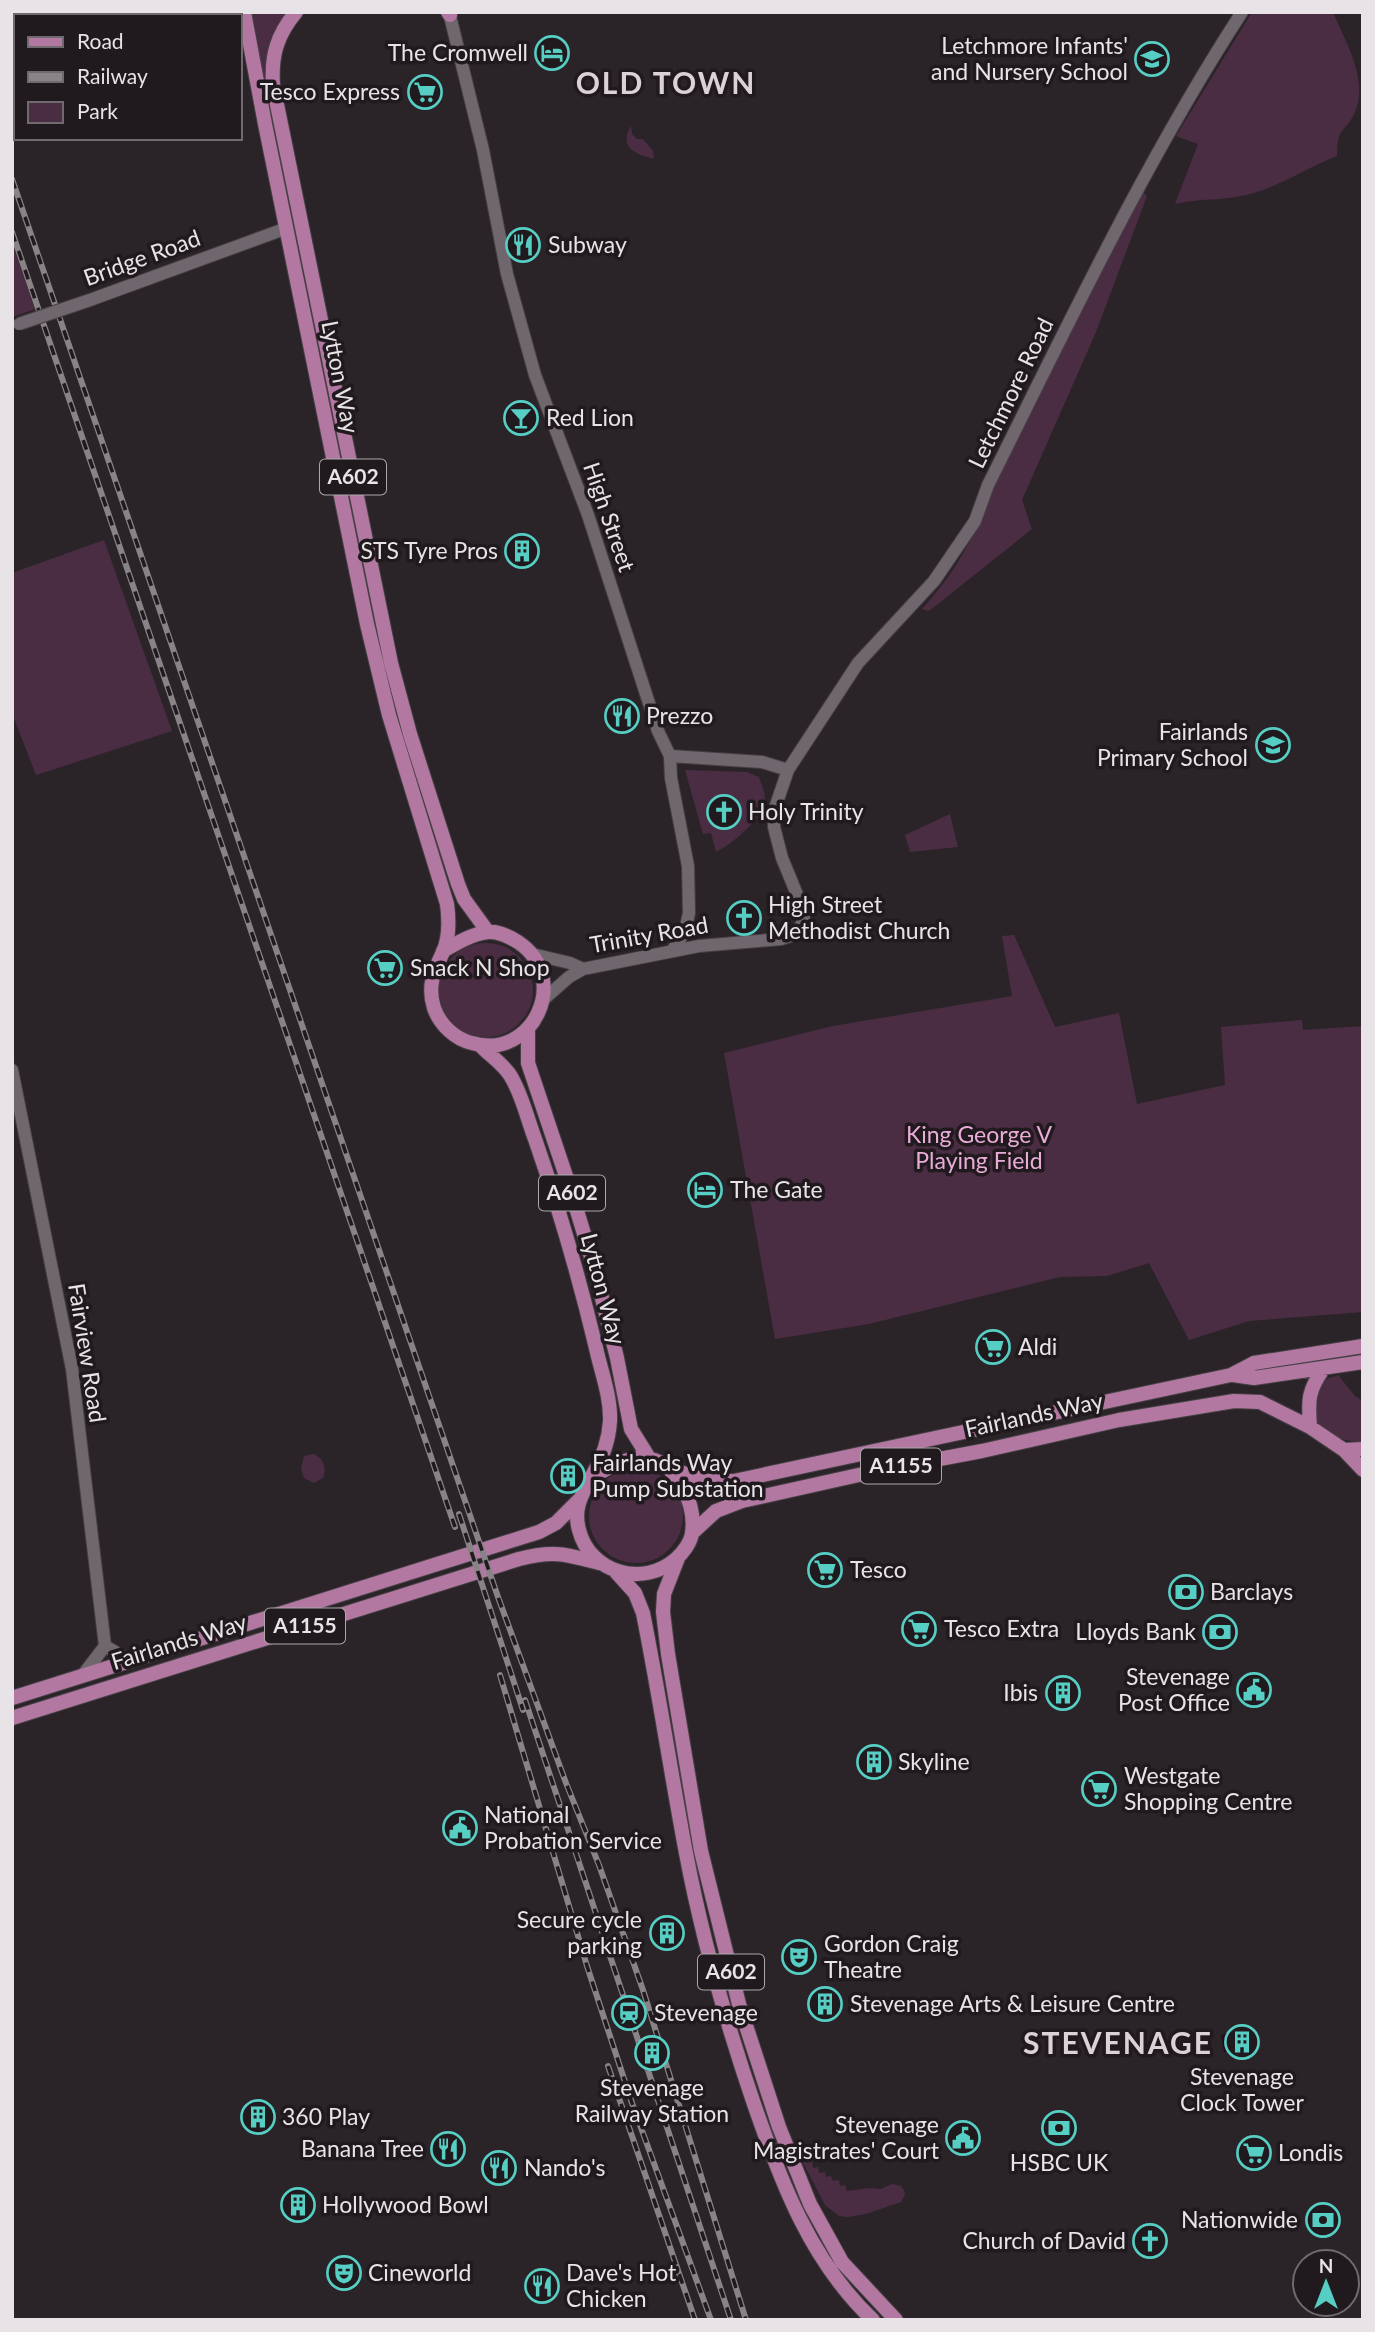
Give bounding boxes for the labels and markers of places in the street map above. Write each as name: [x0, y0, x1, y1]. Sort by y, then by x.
place label: Letchmore Infants' and Nursery School: [931, 31, 1128, 85]
hotel icon: The Cromwell: [533, 34, 571, 72]
place label: The Cromwell: [388, 38, 528, 66]
school or university icon: Letchmore Infants' and Nursery School: [1133, 40, 1171, 78]
supermarket icon: Tesco Express: [406, 73, 444, 111]
place label: Tesco Express: [260, 77, 400, 105]
restaurant icon: Subway: [504, 226, 542, 264]
place label: Subway: [548, 230, 627, 258]
bar icon: Red Lion: [502, 399, 540, 437]
place label: Red Lion: [546, 403, 634, 431]
building icon: STS Tyre Pros: [503, 532, 541, 570]
place label: STS Tyre Pros: [360, 536, 498, 564]
restaurant icon: Prezzo: [603, 697, 641, 735]
place label: Prezzo: [646, 701, 713, 729]
place label: Fairlands Primary School: [1097, 717, 1248, 771]
school or university icon: Fairlands Primary School: [1254, 726, 1292, 764]
church icon: Holy Trinity: [705, 793, 743, 831]
place label: Holy Trinity: [748, 797, 864, 825]
place label: High Street Methodist Church: [768, 890, 950, 944]
church icon: High Street Methodist Church: [725, 899, 763, 937]
supermarket icon: Snack N Shop: [366, 949, 404, 987]
place label: Snack N Shop: [410, 953, 550, 981]
hotel icon: The Gate: [686, 1171, 724, 1209]
place label: The Gate: [730, 1175, 823, 1203]
supermarket icon: Aldi: [974, 1328, 1012, 1366]
place label: Aldi: [1018, 1332, 1057, 1360]
place label: Fairlands Way Pump Substation: [592, 1448, 764, 1502]
building icon: Fairlands Way Pump Substation: [549, 1457, 587, 1495]
supermarket icon: Tesco: [806, 1551, 844, 1589]
place label: Tesco: [850, 1555, 907, 1583]
bank icon: Barclays: [1167, 1573, 1205, 1611]
place label: Barclays: [1210, 1577, 1293, 1605]
supermarket icon: Tesco Extra: [900, 1610, 938, 1648]
bank icon: Lloyds Bank: [1201, 1613, 1239, 1651]
place label: Tesco Extra: [944, 1614, 1059, 1642]
place label: Lloyds Bank: [1075, 1617, 1196, 1645]
place label: Stevenage Post Office: [1118, 1662, 1230, 1716]
public building icon: Stevenage Post Office: [1235, 1671, 1273, 1709]
building icon: Ibis: [1044, 1674, 1082, 1712]
place label: Ibis: [1003, 1678, 1038, 1706]
building icon: Skyline: [855, 1743, 893, 1781]
place label: Skyline: [898, 1747, 970, 1775]
place label: Westgate Shopping Centre: [1124, 1761, 1292, 1815]
supermarket icon: Westgate Shopping Centre: [1080, 1770, 1118, 1808]
place label: National Probation Service: [484, 1800, 662, 1854]
public building icon: National Probation Service: [441, 1809, 479, 1847]
place label: Secure cycle parking: [517, 1905, 642, 1959]
building icon: Secure cycle parking: [648, 1914, 686, 1952]
place label: Gordon Craig Theatre: [824, 1929, 959, 1983]
theatre icon: Gordon Craig Theatre: [780, 1938, 818, 1976]
building icon: Stevenage Arts & Leisure Centre: [806, 1985, 844, 2023]
place label: Stevenage Arts & Leisure Centre: [850, 1989, 1175, 2017]
station icon: Stevenage: [610, 1994, 648, 2032]
place label: Stevenage: [654, 1998, 758, 2026]
building icon: Stevenage Clock Tower: [1223, 2023, 1261, 2061]
building icon: Stevenage Railway Station: [633, 2034, 671, 2072]
place label: Stevenage Clock Tower: [1180, 2062, 1305, 2116]
place label: Stevenage Railway Station: [575, 2073, 729, 2127]
building icon: 360 Play: [239, 2098, 277, 2136]
place label: 360 Play: [282, 2102, 370, 2130]
bank icon: HSBC UK: [1040, 2109, 1078, 2147]
place label: Stevenage Magistrates' Court: [753, 2110, 940, 2164]
public building icon: Stevenage Magistrates' Court: [944, 2119, 982, 2157]
restaurant icon: Banana Tree: [429, 2130, 467, 2168]
place label: Banana Tree: [301, 2134, 424, 2162]
supermarket icon: Londis: [1235, 2134, 1273, 2172]
place label: Londis: [1278, 2138, 1343, 2166]
place label: HSBC UK: [1010, 2148, 1109, 2176]
restaurant icon: Nando's: [480, 2149, 518, 2187]
place label: Nando's: [524, 2153, 605, 2181]
building icon: Hollywood Bowl: [279, 2186, 317, 2224]
place label: Hollywood Bowl: [322, 2190, 489, 2218]
bank icon: Nationwide: [1304, 2201, 1342, 2239]
place label: Nationwide: [1181, 2205, 1298, 2233]
church icon: Church of David: [1131, 2222, 1169, 2260]
place label: Church of David: [962, 2226, 1126, 2254]
theatre icon: Cineworld: [325, 2254, 363, 2292]
place label: Cineworld: [368, 2258, 471, 2286]
place label: Dave's Hot Chicken: [566, 2258, 677, 2312]
restaurant icon: Dave's Hot Chicken: [523, 2267, 561, 2305]

